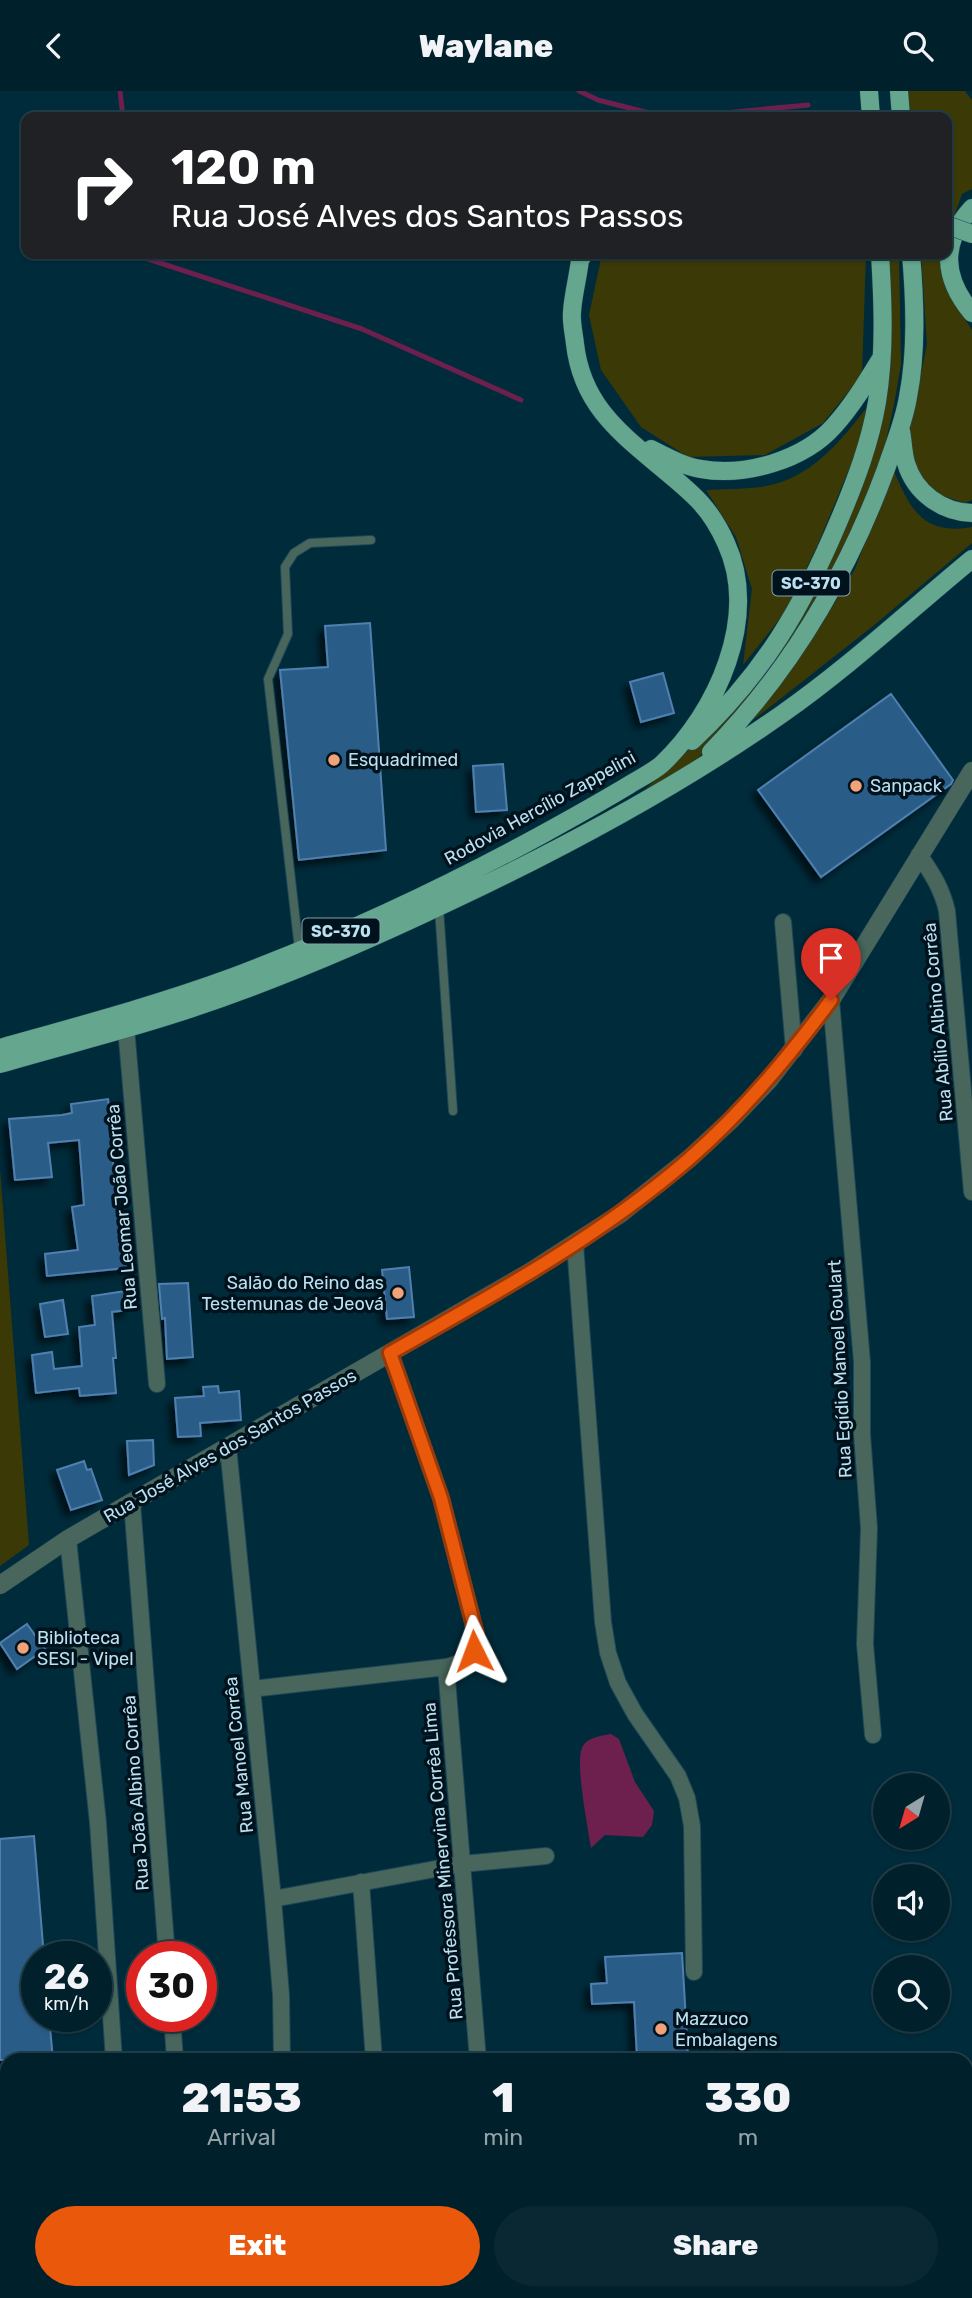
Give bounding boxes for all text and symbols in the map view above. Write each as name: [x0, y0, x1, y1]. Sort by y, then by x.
icon: back: [35, 27, 73, 65]
text: Waylane: [419, 27, 553, 65]
icon: search: [899, 27, 937, 65]
text: 120 m: [171, 138, 316, 196]
icon: right: [56, 140, 147, 231]
text: Rua José Alves dos Santos Passos: [171, 197, 684, 235]
road number: SC-370: [772, 571, 850, 596]
street label: Rodovia Hercílio Zappelini: [441, 746, 639, 870]
place label: Esquadrimed: [348, 749, 458, 771]
marker: Esquadrimed: [326, 752, 342, 768]
place label: Sanpack: [870, 775, 943, 797]
marker: Sanpack: [848, 778, 864, 794]
road number: SC-370: [302, 919, 380, 943]
street label: Rua Abílio Albino Corrêa: [918, 922, 958, 1122]
pin: [801, 928, 861, 1000]
icon: arrive: [812, 939, 850, 977]
street label: Rua Leomar João Corrêa: [102, 1103, 142, 1311]
street label: Rua Egídio Manoel Goulart: [823, 1259, 857, 1479]
place label: Salão do Reino das Testemunas de Jeová: [201, 1272, 384, 1315]
marker: Salão do Reino das Testemunas de Jeová: [390, 1285, 406, 1301]
street label: Rua José Alves dos Santos Passos: [100, 1364, 360, 1528]
position arrow: [437, 1614, 511, 1688]
place label: Biblioteca SESI - Vipel: [37, 1627, 134, 1670]
marker: Biblioteca SESI - Vipel: [15, 1640, 31, 1656]
street label: Rua Manoel Corrêa: [220, 1676, 258, 1834]
street label: Rua João Albino Corrêa: [118, 1695, 154, 1891]
street label: Rua Professora Minervina Corrêa Lima: [418, 1701, 468, 2021]
north arrow: [873, 1773, 950, 1850]
map controls: [873, 1773, 950, 2032]
button: sound: [873, 1864, 950, 1941]
speed limit sign: 30: [126, 1941, 217, 2032]
button: search: [873, 1955, 950, 2032]
text: 26: [44, 1956, 89, 1998]
text: km/h: [44, 1993, 89, 2015]
place label: Mazzuco Embalagens: [675, 2008, 778, 2051]
marker: Mazzuco Embalagens: [653, 2021, 669, 2037]
text: 21:53: [181, 2073, 302, 2123]
text: 1: [492, 2073, 514, 2123]
text: 330: [705, 2073, 791, 2123]
text: Arrival: [207, 2123, 276, 2151]
text: min: [483, 2123, 523, 2151]
text: m: [738, 2123, 758, 2151]
button: Exit: [35, 2206, 480, 2286]
button: Share: [494, 2206, 938, 2286]

